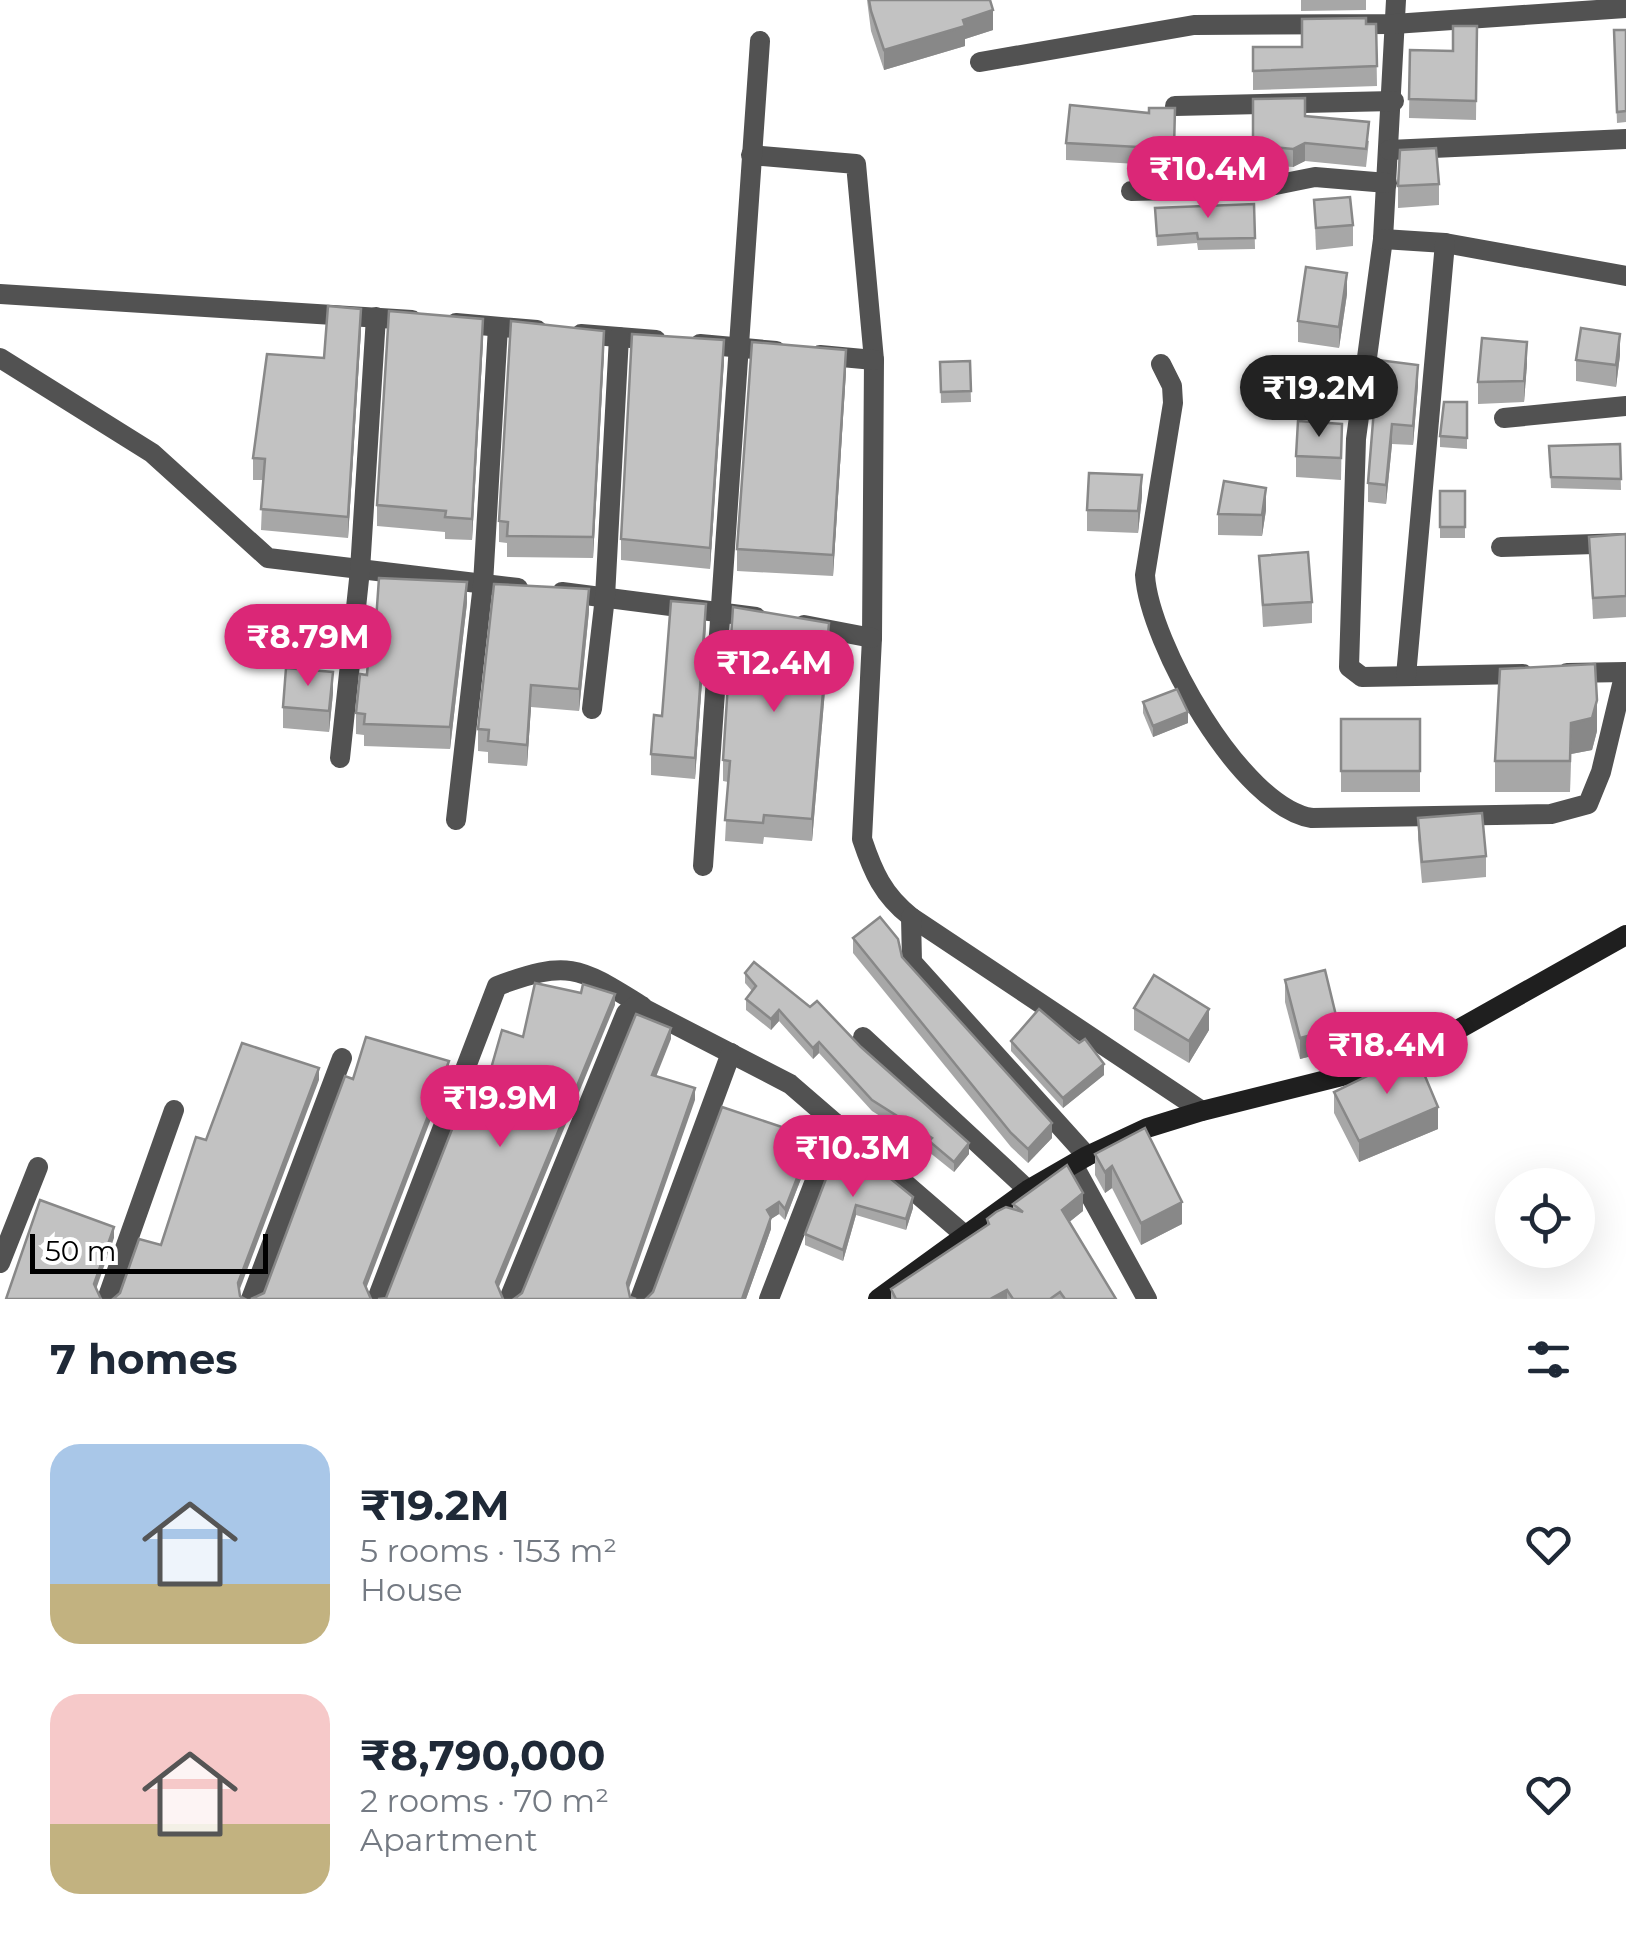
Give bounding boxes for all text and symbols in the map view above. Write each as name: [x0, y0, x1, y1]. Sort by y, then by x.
pin: ₹10.4M: [1127, 136, 1289, 221]
text: ₹10.4M: [1149, 149, 1267, 188]
pin: ₹19.2M: [1238, 355, 1400, 440]
text: ₹19.2M: [1262, 368, 1376, 407]
pin: ₹8.79M: [227, 604, 389, 689]
text: ₹8.79M: [246, 617, 370, 656]
pin: ₹12.4M: [693, 630, 855, 715]
text: ₹12.4M: [716, 643, 832, 682]
pin: ₹18.4M: [1306, 1012, 1468, 1097]
text: ₹18.4M: [1328, 1025, 1446, 1064]
pin: ₹19.9M: [419, 1065, 581, 1150]
text: ₹19.9M: [442, 1078, 558, 1117]
pin: ₹10.3M: [772, 1115, 934, 1200]
text: ₹10.3M: [795, 1128, 911, 1167]
map controls: [1495, 1168, 1595, 1268]
button: locate: [1495, 1168, 1595, 1268]
scale bar: [30, 1229, 268, 1274]
text: 50 m: [45, 1234, 116, 1268]
icon: filters: [1521, 1332, 1576, 1387]
text: 7 homes: [50, 1333, 238, 1385]
text: ₹19.2M: [360, 1479, 510, 1531]
icon: home: [130, 1484, 250, 1604]
icon: heart: [1521, 1517, 1576, 1572]
text: 5 rooms · 153 m²: [360, 1531, 617, 1570]
text: House: [360, 1570, 463, 1609]
text: ₹8,790,000: [360, 1729, 605, 1781]
icon: home: [130, 1734, 250, 1854]
icon: heart: [1521, 1767, 1576, 1822]
text: 2 rooms · 70 m²: [360, 1781, 609, 1820]
text: Apartment: [360, 1820, 538, 1859]

